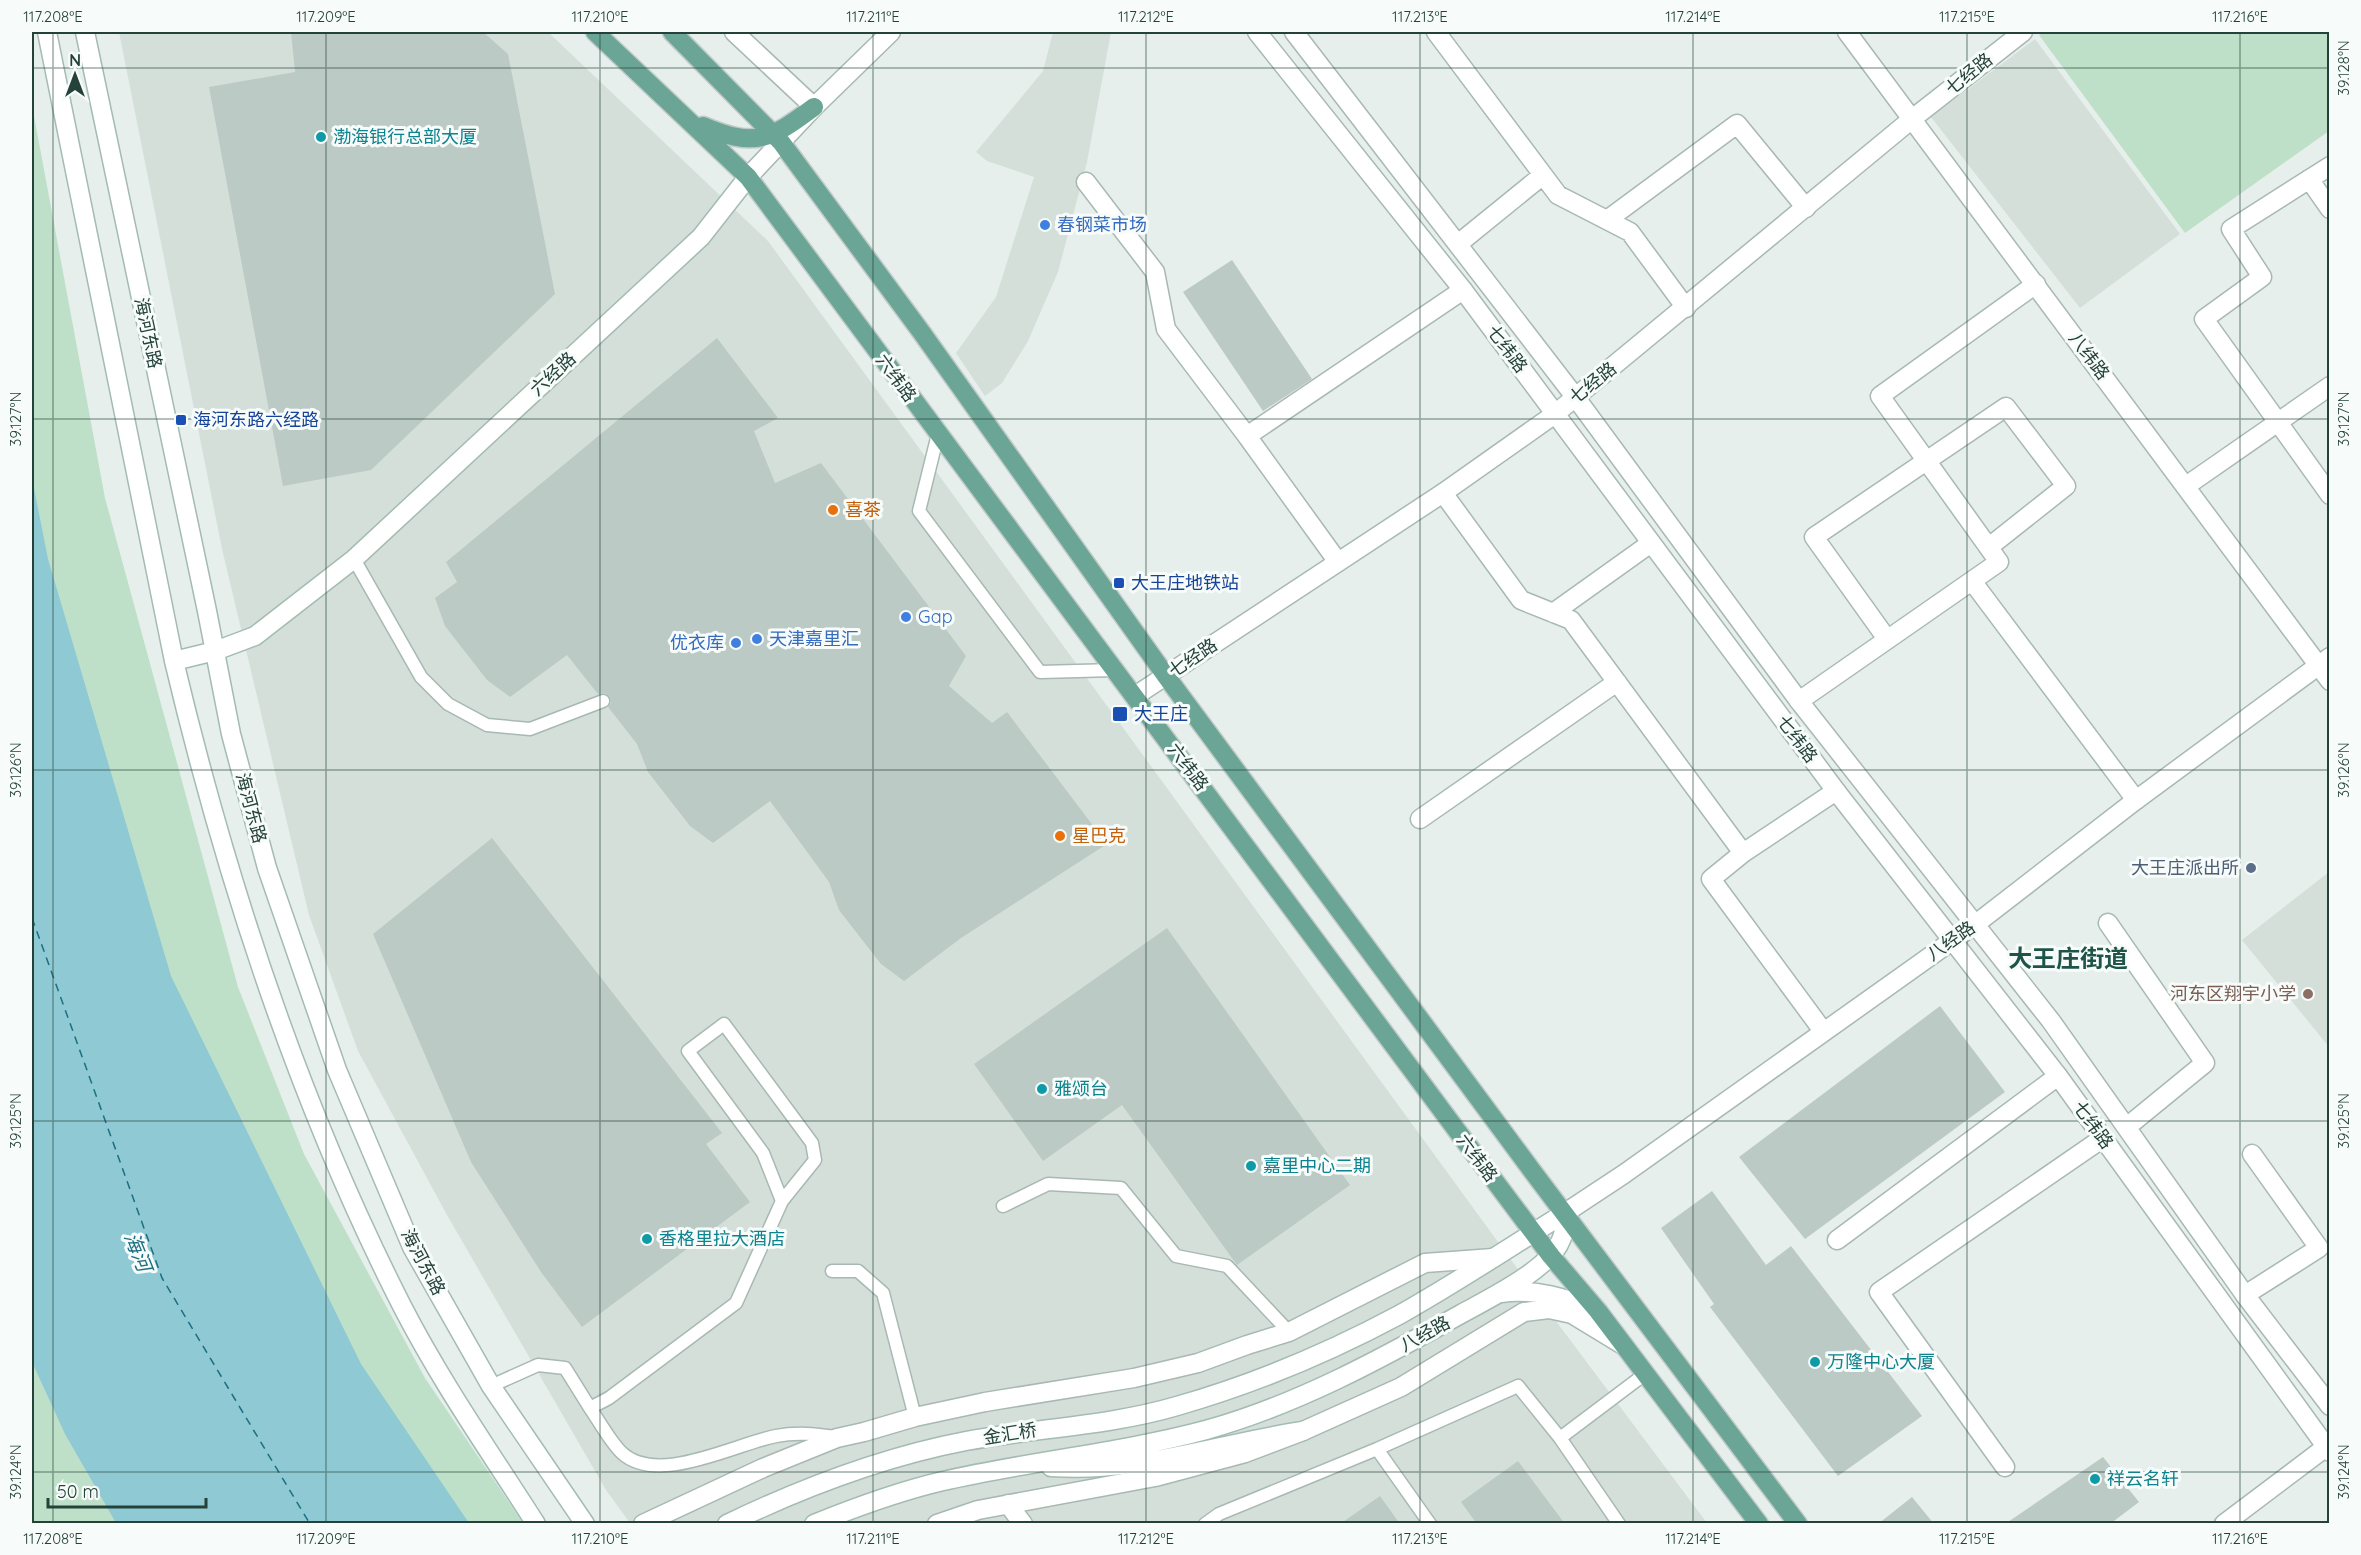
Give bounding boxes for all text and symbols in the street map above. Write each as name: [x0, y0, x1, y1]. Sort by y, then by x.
text: 117.208°E: [23, 7, 83, 26]
text: 117.209°E: [296, 7, 356, 26]
text: 117.210°E: [572, 7, 628, 26]
text: 117.211°E: [846, 7, 900, 26]
text: 117.212°E: [1118, 7, 1174, 26]
text: 117.213°E: [1392, 7, 1448, 26]
text: 117.214°E: [1665, 7, 1721, 26]
text: 117.215°E: [1939, 7, 1995, 26]
text: 117.216°E: [2212, 7, 2268, 26]
text: 39.128°N: [2334, 40, 2353, 96]
north arrow: [45, 45, 105, 105]
street label: 七经路: [1940, 48, 1997, 100]
text: N: [69, 50, 81, 70]
place label: 渤海银行总部大厦: [333, 125, 477, 148]
marker: 渤海银行总部大厦: [314, 130, 328, 144]
place label: 春钢菜市场: [1057, 213, 1147, 236]
marker: 春钢菜市场: [1038, 218, 1052, 232]
street label: 海河东路: [130, 295, 167, 371]
street label: 七纬路: [1482, 320, 1533, 377]
street label: 八纬路: [2064, 327, 2115, 384]
street label: 六经路: [525, 347, 580, 400]
street label: 六纬路: [871, 349, 922, 406]
street label: 七经路: [1564, 357, 1621, 409]
text: 39.127°N: [6, 392, 25, 446]
text: 39.127°N: [2334, 392, 2353, 446]
place label: 海河东路六经路: [193, 408, 319, 431]
marker: 海河东路六经路: [174, 413, 188, 427]
place label: 喜茶: [845, 498, 881, 521]
marker: 喜茶: [826, 503, 840, 517]
place label: 大王庄地铁站: [1131, 571, 1239, 594]
marker: 大王庄地铁站: [1112, 576, 1126, 590]
place label: Gap: [918, 605, 953, 628]
marker: Gap: [899, 610, 913, 624]
place label: 天津嘉里汇: [769, 627, 859, 650]
place label: 优衣库: [670, 631, 724, 654]
marker: 天津嘉里汇: [750, 632, 764, 646]
street label: 七经路: [1164, 633, 1222, 682]
marker: 优衣库: [729, 636, 743, 650]
place label: 大王庄: [1134, 702, 1188, 725]
marker: 大王庄: [1111, 705, 1129, 723]
street label: 七纬路: [1772, 710, 1823, 767]
street label: 六纬路: [1163, 738, 1214, 795]
text: 39.126°N: [6, 742, 25, 798]
text: 39.126°N: [2334, 742, 2353, 798]
street label: 海河东路: [231, 770, 272, 846]
place label: 星巴克: [1072, 824, 1126, 847]
marker: 星巴克: [1053, 829, 1067, 843]
place label: 大王庄派出所: [2131, 856, 2239, 879]
marker: 大王庄派出所: [2244, 861, 2258, 875]
street label: 八经路: [1922, 916, 1979, 965]
district label: 大王庄街道: [2008, 943, 2128, 973]
place label: 河东区翔宇小学: [2170, 982, 2296, 1005]
marker: 河东区翔宇小学: [2301, 987, 2315, 1001]
place label: 雅颂台: [1054, 1077, 1108, 1100]
marker: 雅颂台: [1035, 1082, 1049, 1096]
text: 39.125°N: [6, 1093, 25, 1149]
text: 39.125°N: [2334, 1093, 2353, 1149]
street label: 七纬路: [2068, 1096, 2119, 1153]
street label: 六纬路: [1452, 1129, 1503, 1186]
place label: 嘉里中心二期: [1263, 1154, 1371, 1177]
marker: 嘉里中心二期: [1244, 1159, 1258, 1173]
street label: 海河东路: [396, 1225, 450, 1299]
place label: 香格里拉大酒店: [659, 1227, 785, 1250]
water label: 海河: [119, 1229, 159, 1279]
marker: 香格里拉大酒店: [640, 1232, 654, 1246]
street label: 八经路: [1396, 1310, 1454, 1357]
place label: 万隆中心大厦: [1827, 1350, 1935, 1373]
marker: 万隆中心大厦: [1808, 1355, 1822, 1369]
street label: 金汇桥: [981, 1418, 1038, 1449]
text: 39.124°N: [6, 1444, 25, 1500]
text: 39.124°N: [2334, 1444, 2353, 1500]
place label: 祥云名轩: [2107, 1467, 2179, 1490]
scale bar: [48, 1471, 206, 1509]
marker: 祥云名轩: [2088, 1472, 2102, 1486]
text: 50 m: [57, 1480, 99, 1503]
text: 117.208°E: [23, 1529, 83, 1548]
text: 117.209°E: [296, 1529, 356, 1548]
text: 117.210°E: [572, 1529, 628, 1548]
text: 117.211°E: [846, 1529, 900, 1548]
text: 117.212°E: [1118, 1529, 1174, 1548]
text: 117.213°E: [1392, 1529, 1448, 1548]
text: 117.214°E: [1665, 1529, 1721, 1548]
text: 117.215°E: [1939, 1529, 1995, 1548]
text: 117.216°E: [2212, 1529, 2268, 1548]

